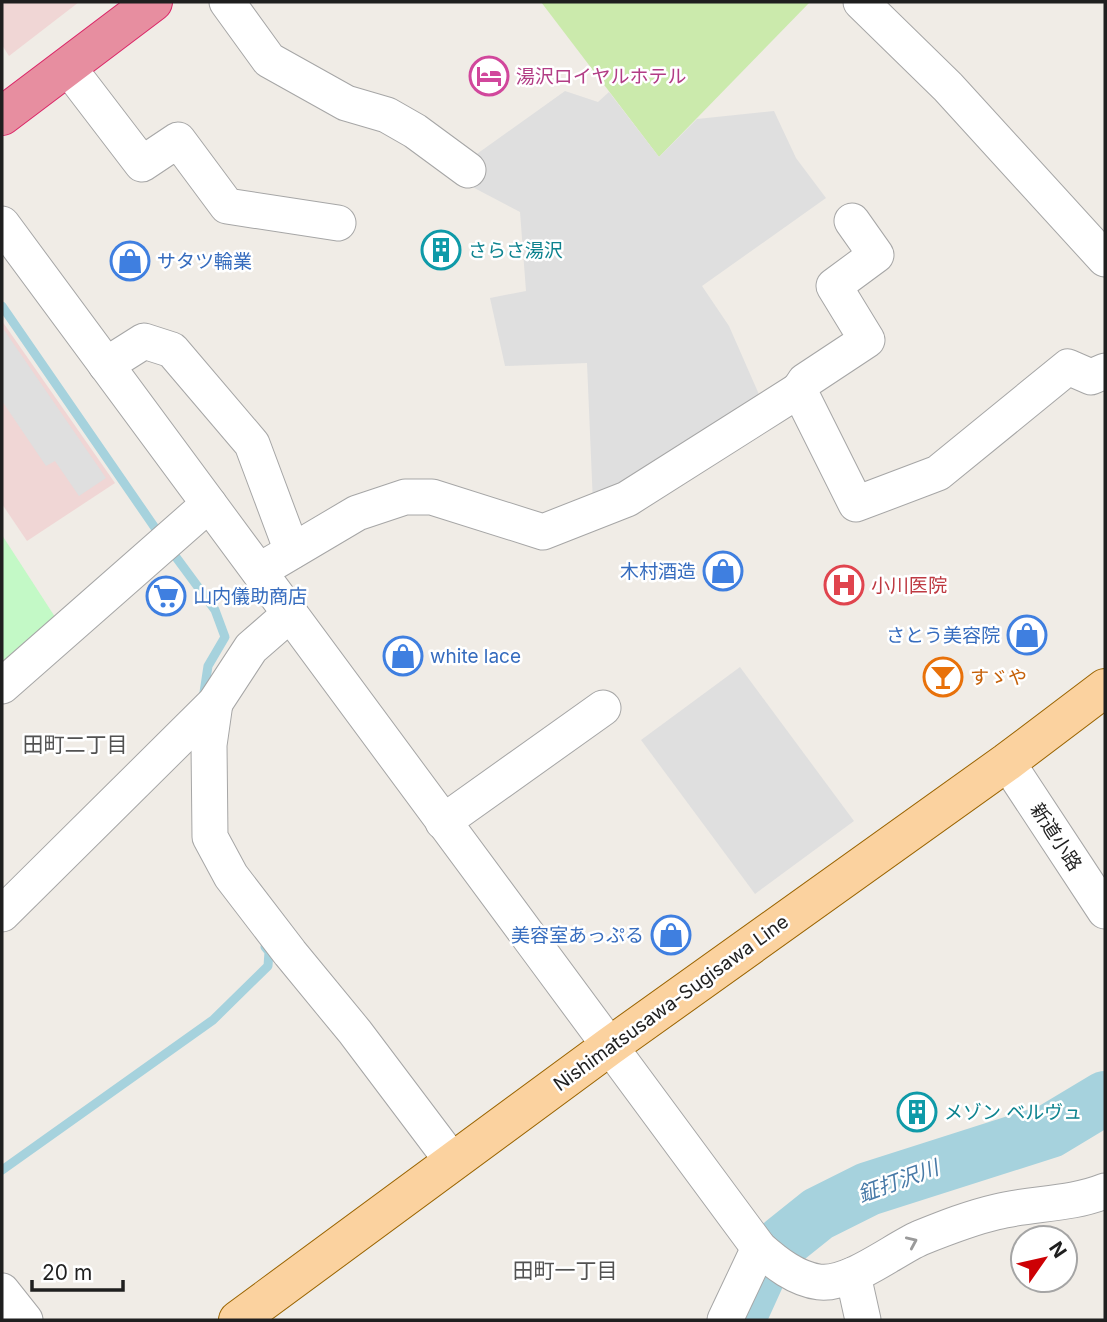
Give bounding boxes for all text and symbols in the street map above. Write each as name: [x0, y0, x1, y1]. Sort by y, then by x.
hotel icon: 湯沢ロイヤルホテル: [468, 55, 510, 97]
place label: 湯沢ロイヤルホテル: [516, 65, 686, 88]
building icon: さらさ湯沢: [420, 229, 462, 271]
place label: さらさ湯沢: [468, 239, 563, 262]
shop icon: サタツ輪業: [109, 240, 151, 282]
place label: サタツ輪業: [157, 250, 252, 273]
shop icon: 木村酒造: [702, 550, 744, 592]
place label: 木村酒造: [620, 560, 696, 583]
hospital icon: 小川医院: [823, 564, 865, 606]
place label: 小川医院: [871, 574, 947, 597]
supermarket icon: 山内儀助商店: [145, 575, 187, 617]
place label: 山内儀助商店: [193, 585, 307, 608]
shop icon: さとう美容院: [1006, 614, 1048, 656]
place label: さとう美容院: [886, 624, 1000, 647]
shop icon: white lace: [382, 635, 424, 677]
place label: white lace: [430, 645, 521, 668]
bar icon: すゞや: [922, 656, 964, 698]
place label: すゞや: [970, 666, 1027, 689]
district label: 田町二丁目: [23, 732, 128, 757]
street label: 新道小路: [1026, 799, 1086, 875]
street label: Nishimatsusawa-Sugisawa Line: [549, 910, 793, 1096]
shop icon: 美容室あっぷる: [650, 914, 692, 956]
place label: 美容室あっぷる: [511, 924, 644, 947]
building icon: メゾン ベルヴュ: [896, 1091, 938, 1133]
place label: メゾン ベルヴュ: [944, 1101, 1082, 1124]
water label: 鉦打沢川: [854, 1154, 944, 1207]
north arrow: [1009, 1224, 1079, 1294]
one-way arrow: [905, 1236, 917, 1250]
text: N: [1044, 1237, 1071, 1262]
scale bar: [32, 1248, 122, 1292]
district label: 田町一丁目: [513, 1258, 618, 1283]
text: 20 m: [42, 1260, 92, 1285]

